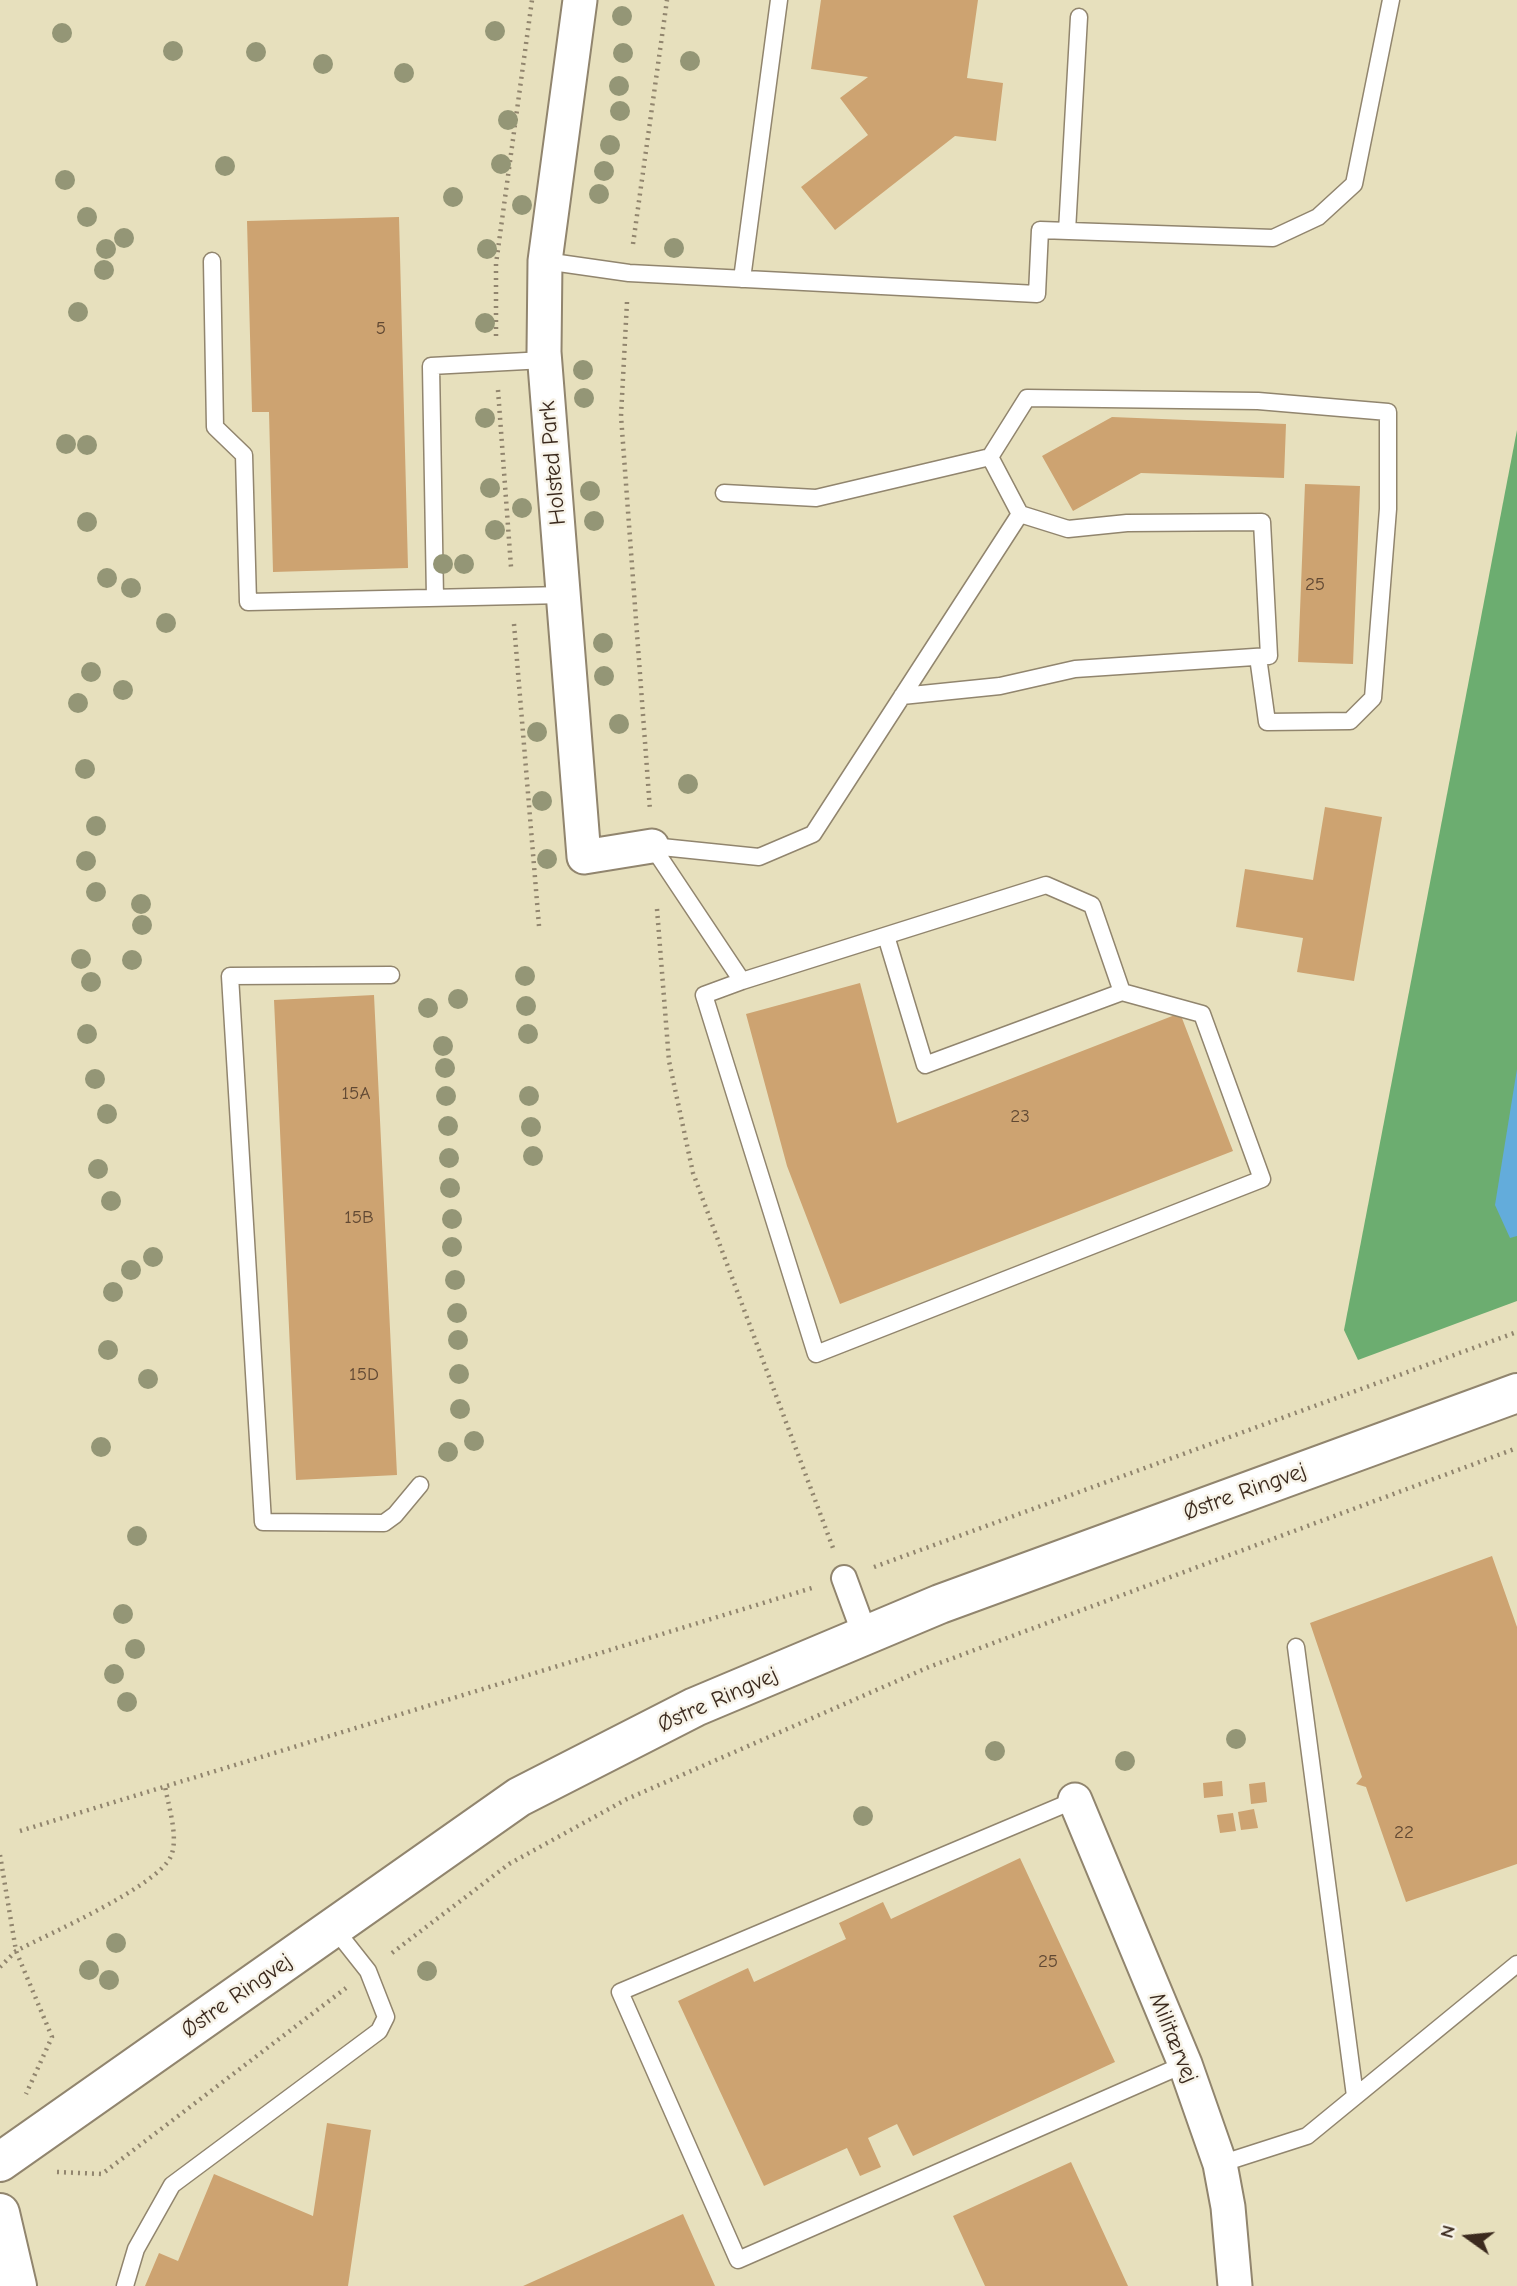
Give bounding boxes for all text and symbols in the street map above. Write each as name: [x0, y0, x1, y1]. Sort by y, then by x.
house number: 5: [376, 318, 386, 340]
street label: Holsted Park: [534, 400, 572, 526]
house number: 25: [1305, 574, 1325, 596]
house number: 15A: [342, 1083, 370, 1105]
house number: 23: [1010, 1106, 1030, 1128]
house number: 15B: [344, 1207, 374, 1229]
house number: 15D: [349, 1364, 379, 1386]
street label: Østre Ringvej: [1180, 1457, 1310, 1527]
street label: Østre Ringvej: [654, 1661, 782, 1739]
house number: 22: [1394, 1822, 1414, 1844]
street label: Østre Ringvej: [176, 1948, 298, 2044]
house number: 25: [1038, 1951, 1058, 1973]
street label: Militærvej: [1142, 1989, 1204, 2087]
north arrow: [1433, 2202, 1503, 2272]
text: N: [1435, 2223, 1460, 2240]

